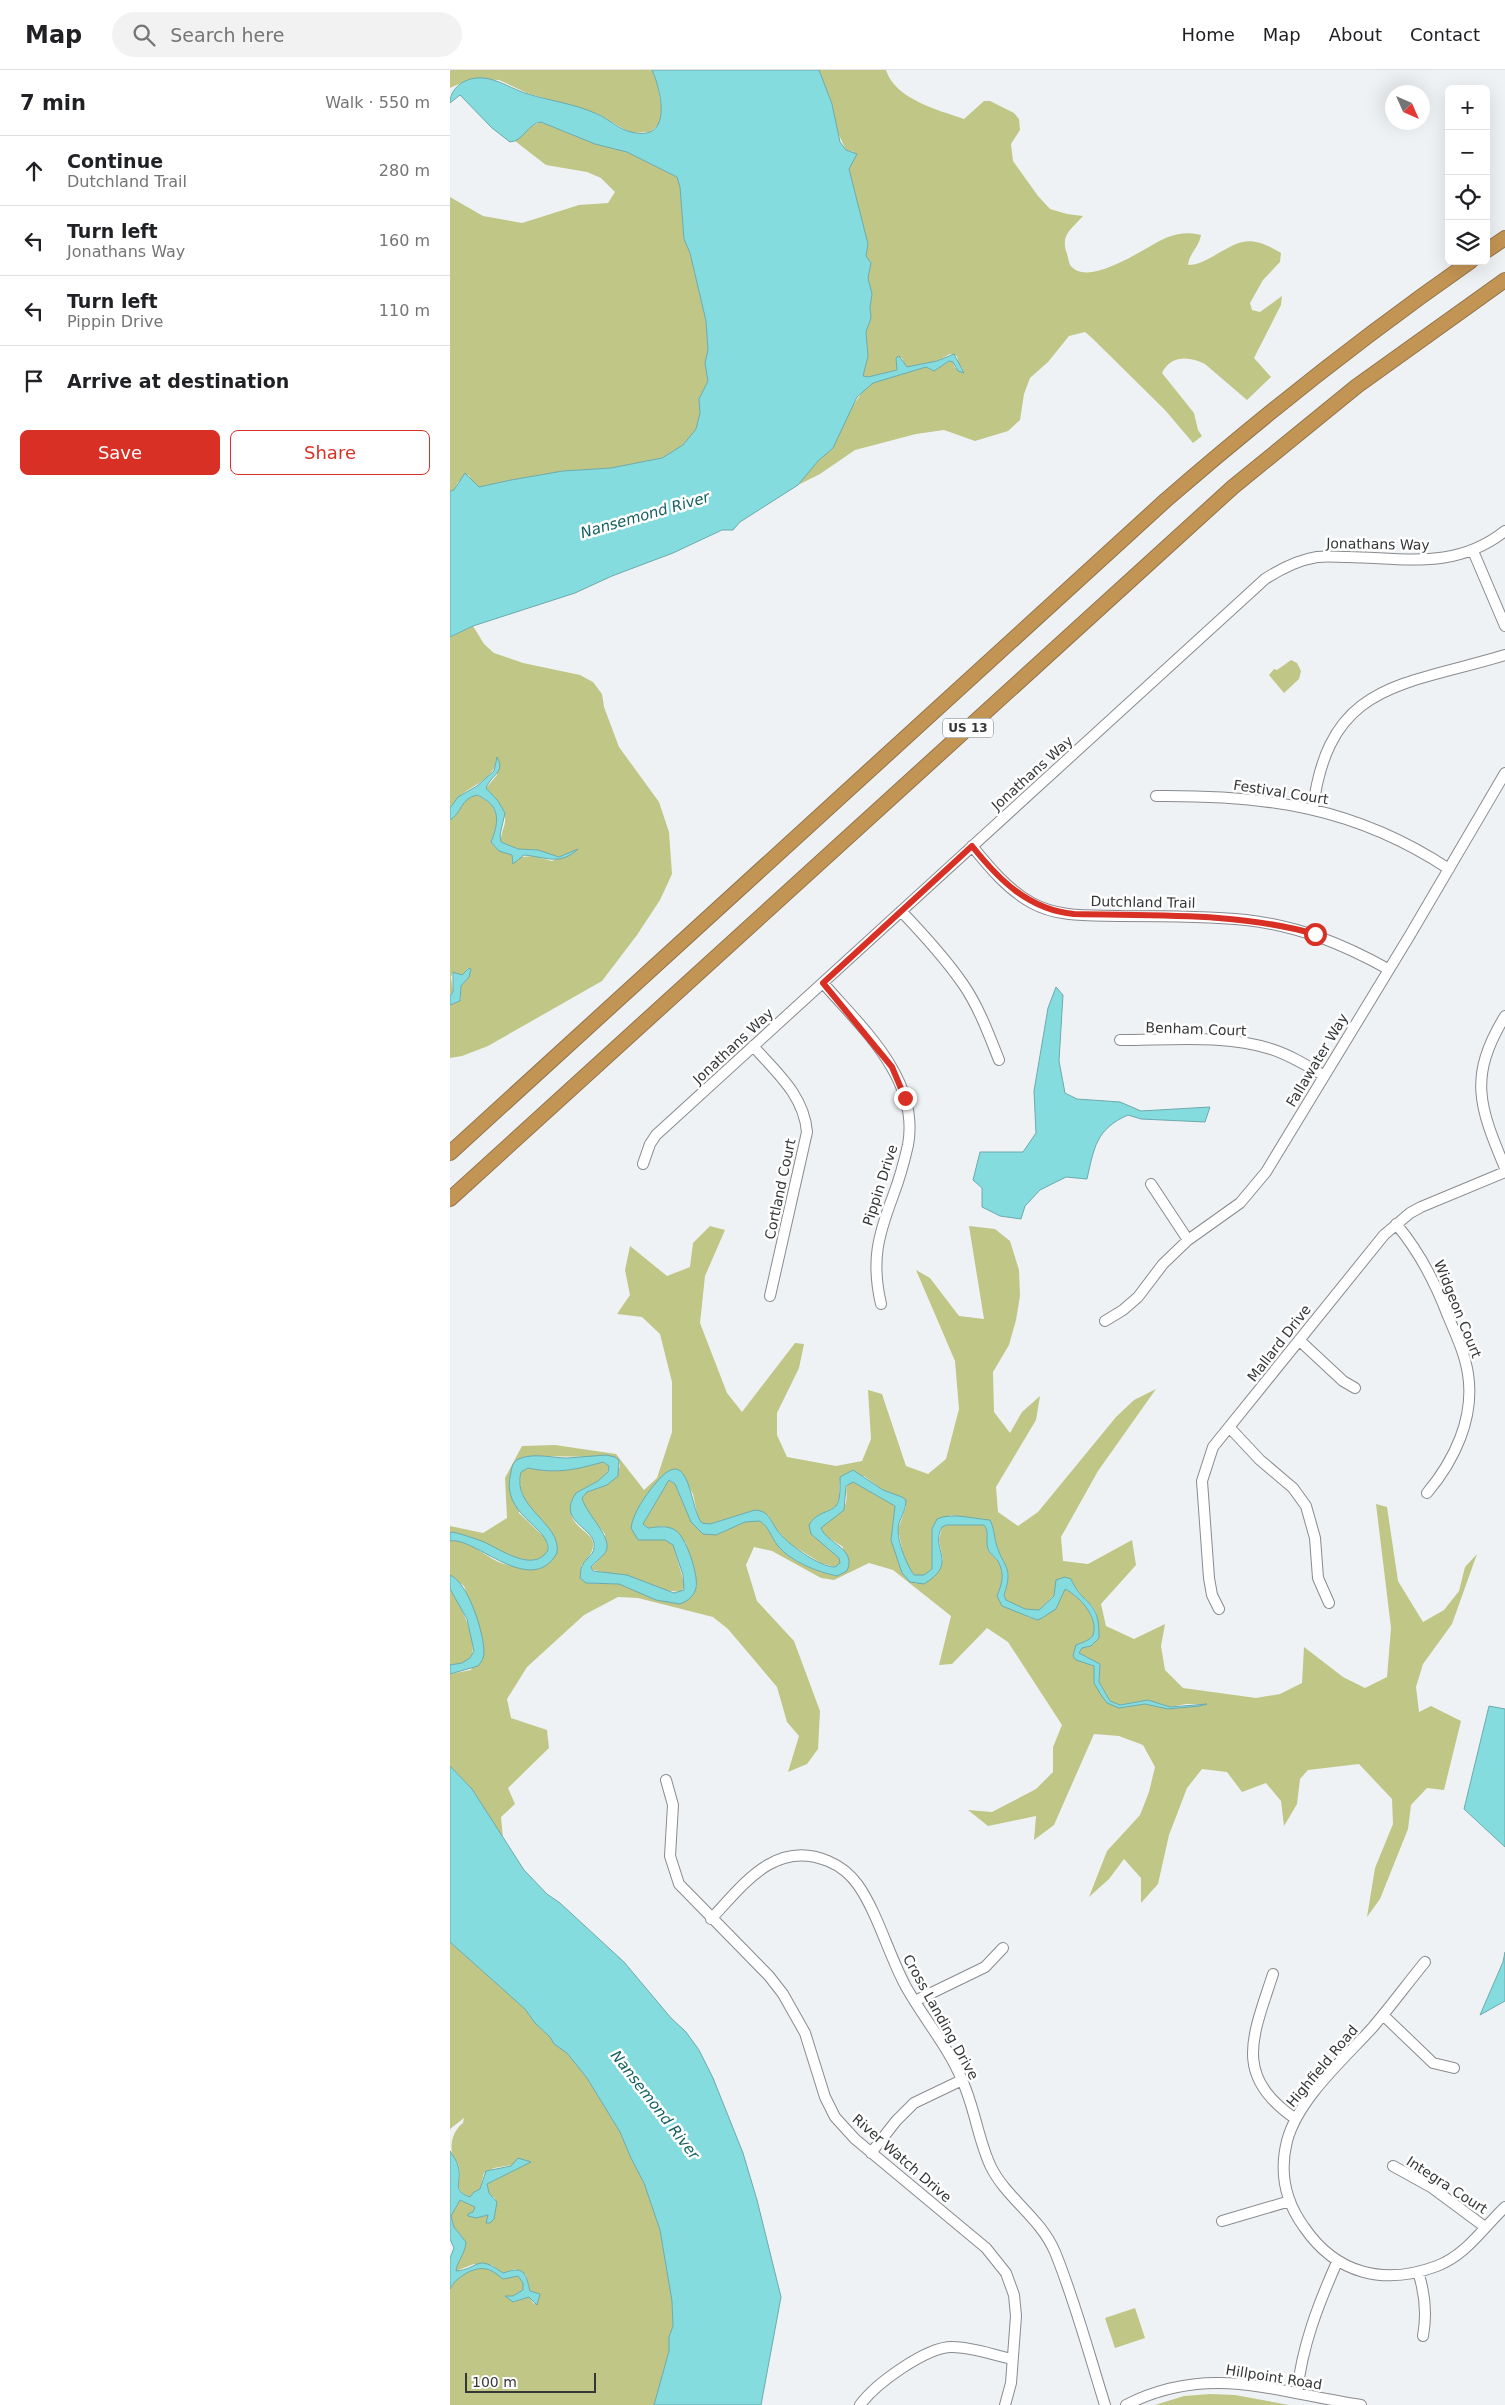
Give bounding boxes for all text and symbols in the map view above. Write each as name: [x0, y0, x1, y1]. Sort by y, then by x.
search box: [112, 12, 462, 57]
text: Map: [25, 21, 82, 49]
icon: search: [130, 21, 158, 49]
text: Search here: [170, 24, 284, 46]
text: Home: [1182, 24, 1235, 45]
text: Map: [1263, 24, 1301, 45]
text: About: [1329, 24, 1382, 45]
text: Contact: [1410, 24, 1480, 45]
north arrow: [1385, 85, 1430, 130]
map controls: [1445, 85, 1490, 265]
button: +: [1445, 85, 1490, 130]
text: 7 min: [20, 91, 86, 115]
text: Walk · 550 m: [325, 93, 430, 112]
button: −: [1445, 130, 1490, 175]
text: Continue: [67, 150, 163, 172]
icon: ahead: [20, 157, 48, 185]
text: 280 m: [379, 161, 430, 180]
text: Dutchland Trail: [67, 172, 187, 191]
button: locate: [1445, 175, 1490, 220]
text: Turn left: [67, 220, 158, 242]
button: layers: [1445, 220, 1490, 265]
icon: left: [20, 227, 48, 255]
text: 160 m: [379, 231, 430, 250]
text: Jonathans Way: [67, 242, 185, 261]
text: Turn left: [67, 290, 158, 312]
icon: left: [20, 297, 48, 325]
text: 110 m: [379, 301, 430, 320]
text: Pippin Drive: [67, 312, 163, 331]
icon: arrive: [20, 367, 48, 395]
text: Arrive at destination: [67, 370, 289, 392]
button: Save: [20, 430, 220, 475]
button: Share: [230, 430, 430, 475]
water label: Nansemond River: [578, 488, 712, 542]
street label: Jonathans Way: [1325, 535, 1430, 553]
road number: US 13: [943, 718, 993, 738]
street label: Jonathans Way: [987, 732, 1076, 814]
street label: Festival Court: [1232, 777, 1330, 808]
street label: Dutchland Trail: [1090, 893, 1196, 911]
route start: [1304, 923, 1327, 946]
street label: Jonathans Way: [689, 1005, 776, 1088]
street label: Fallawater Way: [1283, 1011, 1351, 1109]
street label: Benham Court: [1145, 1019, 1247, 1039]
route end: [894, 1087, 917, 1110]
street label: Cortland Court: [761, 1137, 799, 1241]
street label: Pippin Drive: [859, 1142, 901, 1228]
street label: Widgeon Court: [1431, 1258, 1485, 1361]
street label: Mallard Drive: [1244, 1301, 1314, 1385]
street label: Cross Landing Drive: [900, 1952, 982, 2082]
street label: Highfield Road: [1283, 2022, 1361, 2110]
water label: Nansemond River: [607, 2047, 704, 2164]
street label: River Watch Drive: [849, 2111, 955, 2205]
street label: Integra Court: [1404, 2153, 1491, 2217]
street label: Hillpoint Road: [1225, 2361, 1323, 2393]
scale bar: [465, 2370, 596, 2393]
text: 100 m: [472, 2374, 517, 2390]

